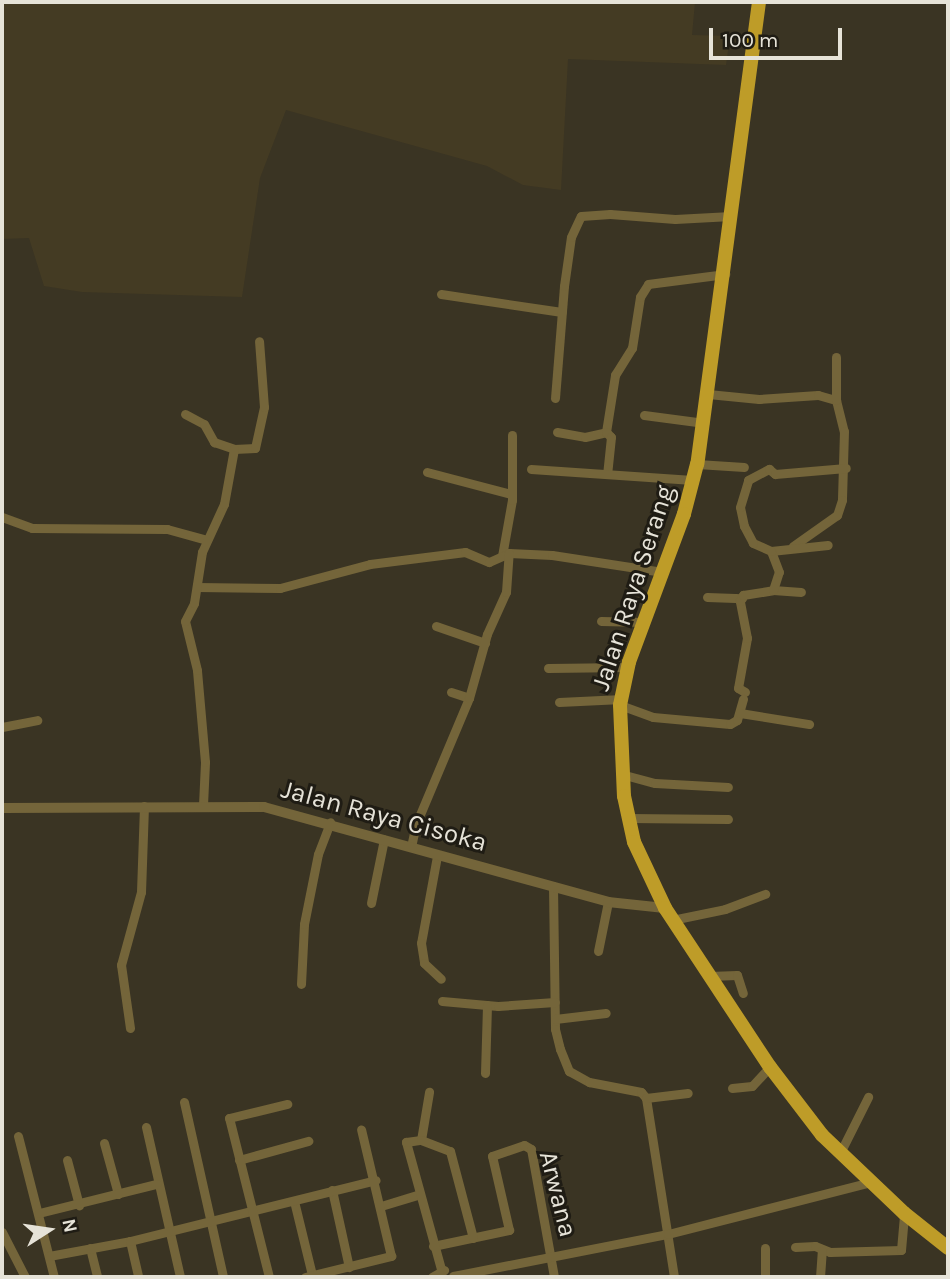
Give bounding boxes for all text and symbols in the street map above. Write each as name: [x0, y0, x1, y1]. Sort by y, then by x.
scale bar: [712, 14, 845, 58]
text: 100 m: [722, 28, 779, 52]
street label: Jalan Raya Serang: [585, 481, 681, 695]
street label: Jalan Raya Cisoka: [278, 774, 490, 858]
street label: Arwana: [532, 1148, 584, 1240]
north arrow: [14, 1195, 84, 1265]
text: N: [57, 1217, 82, 1235]

